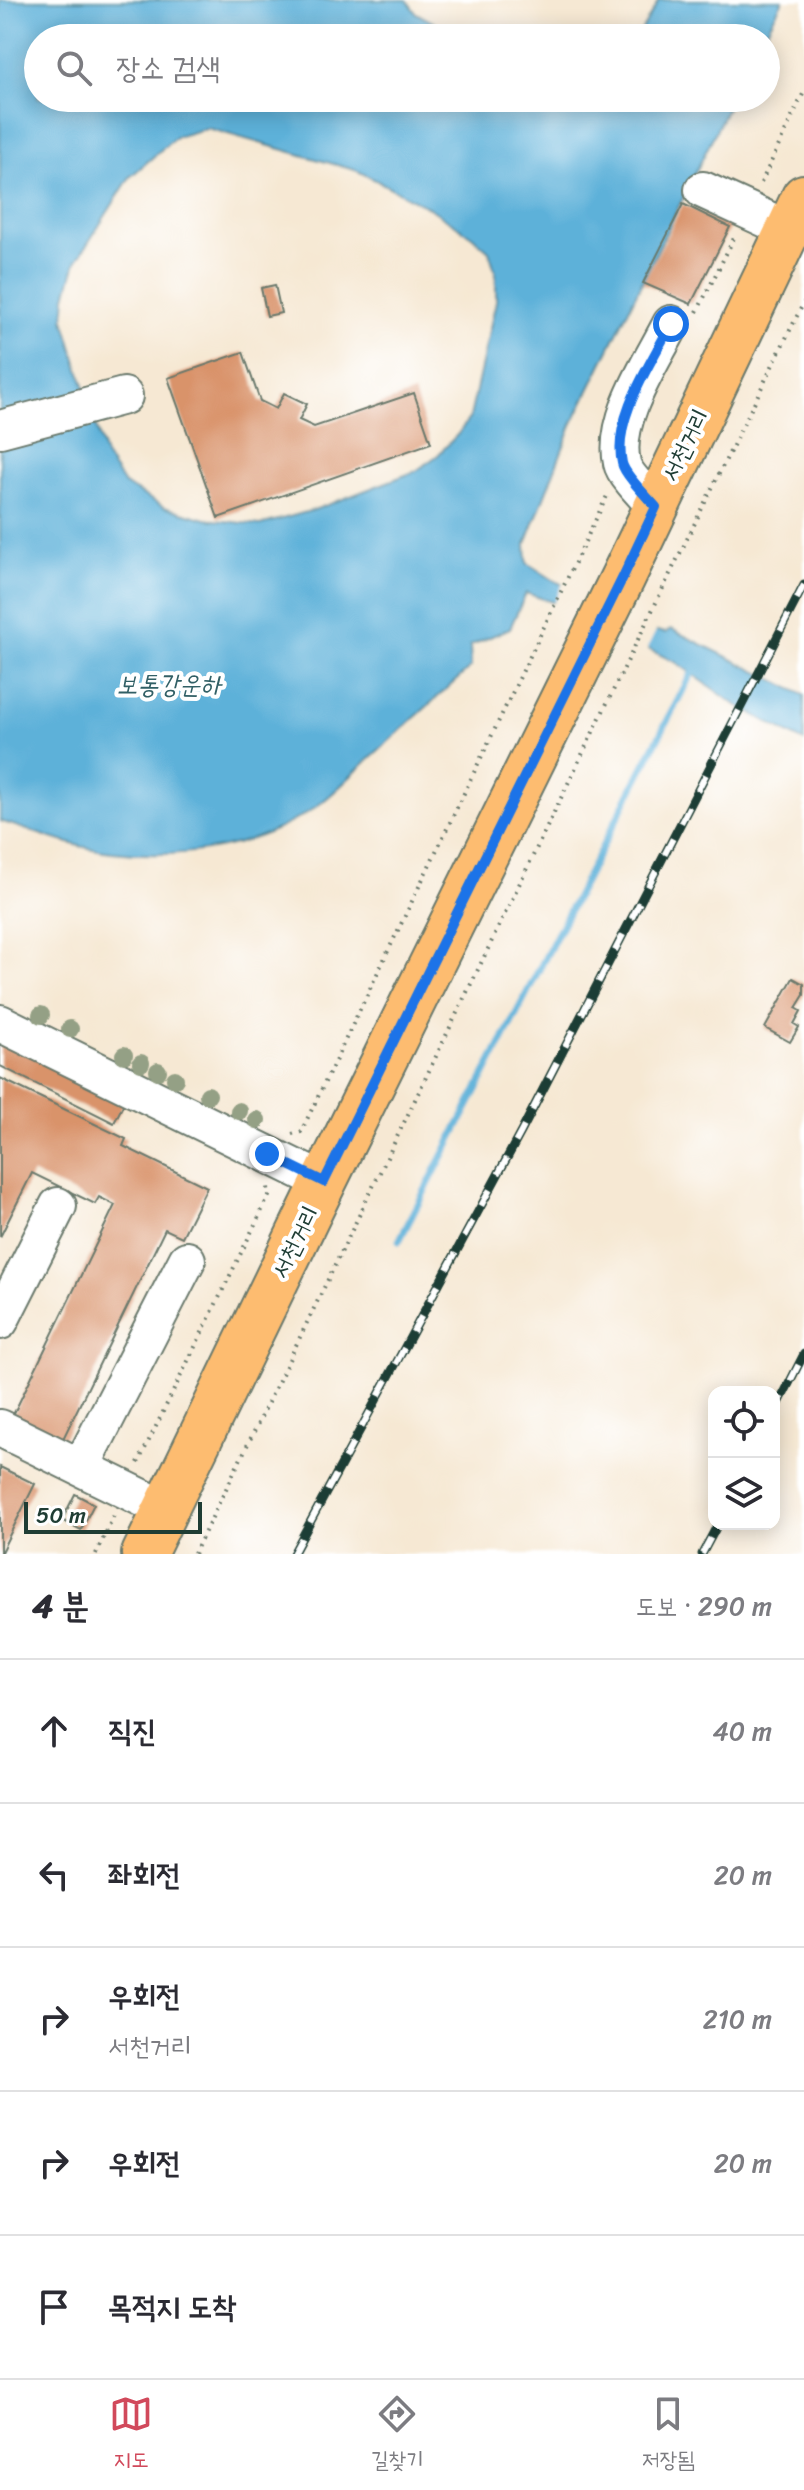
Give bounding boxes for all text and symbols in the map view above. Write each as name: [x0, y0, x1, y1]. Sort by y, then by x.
search box: [24, 24, 780, 112]
text: 장소 검색: [116, 41, 220, 95]
icon: search: [52, 46, 96, 90]
route start: [653, 306, 689, 342]
street label: 서천거리: [649, 401, 721, 489]
water label: 보통강운하: [117, 661, 223, 707]
route end: [249, 1136, 285, 1172]
street label: 서천거리: [259, 1198, 331, 1286]
map controls: [708, 1386, 780, 1530]
button: locate: [708, 1386, 780, 1458]
button: layers: [708, 1458, 780, 1530]
text: 50 m: [36, 1496, 86, 1535]
scale bar: [24, 1498, 202, 1534]
text: 4 분: [32, 1576, 89, 1636]
text: 도보 · 290 m: [636, 1583, 772, 1629]
text: 직진: [108, 1704, 156, 1758]
text: 40 m: [713, 1708, 772, 1754]
icon: ahead: [32, 1709, 76, 1753]
text: 좌회전: [108, 1848, 180, 1902]
text: 20 m: [714, 1852, 772, 1898]
icon: left: [32, 1853, 76, 1897]
text: 우회전: [108, 1969, 180, 2023]
text: 210 m: [703, 1996, 772, 2042]
icon: right: [32, 1997, 76, 2041]
text: 서천거리: [108, 2023, 192, 2069]
text: 우회전: [108, 2136, 180, 2190]
text: 20 m: [714, 2140, 772, 2186]
icon: right: [32, 2141, 76, 2185]
text: 목적지 도착: [108, 2280, 237, 2334]
icon: arrive: [32, 2285, 76, 2329]
tab: 지도: [109, 2392, 153, 2479]
tab: 길찾기: [371, 2392, 424, 2479]
tab: 저장됨: [642, 2392, 695, 2479]

